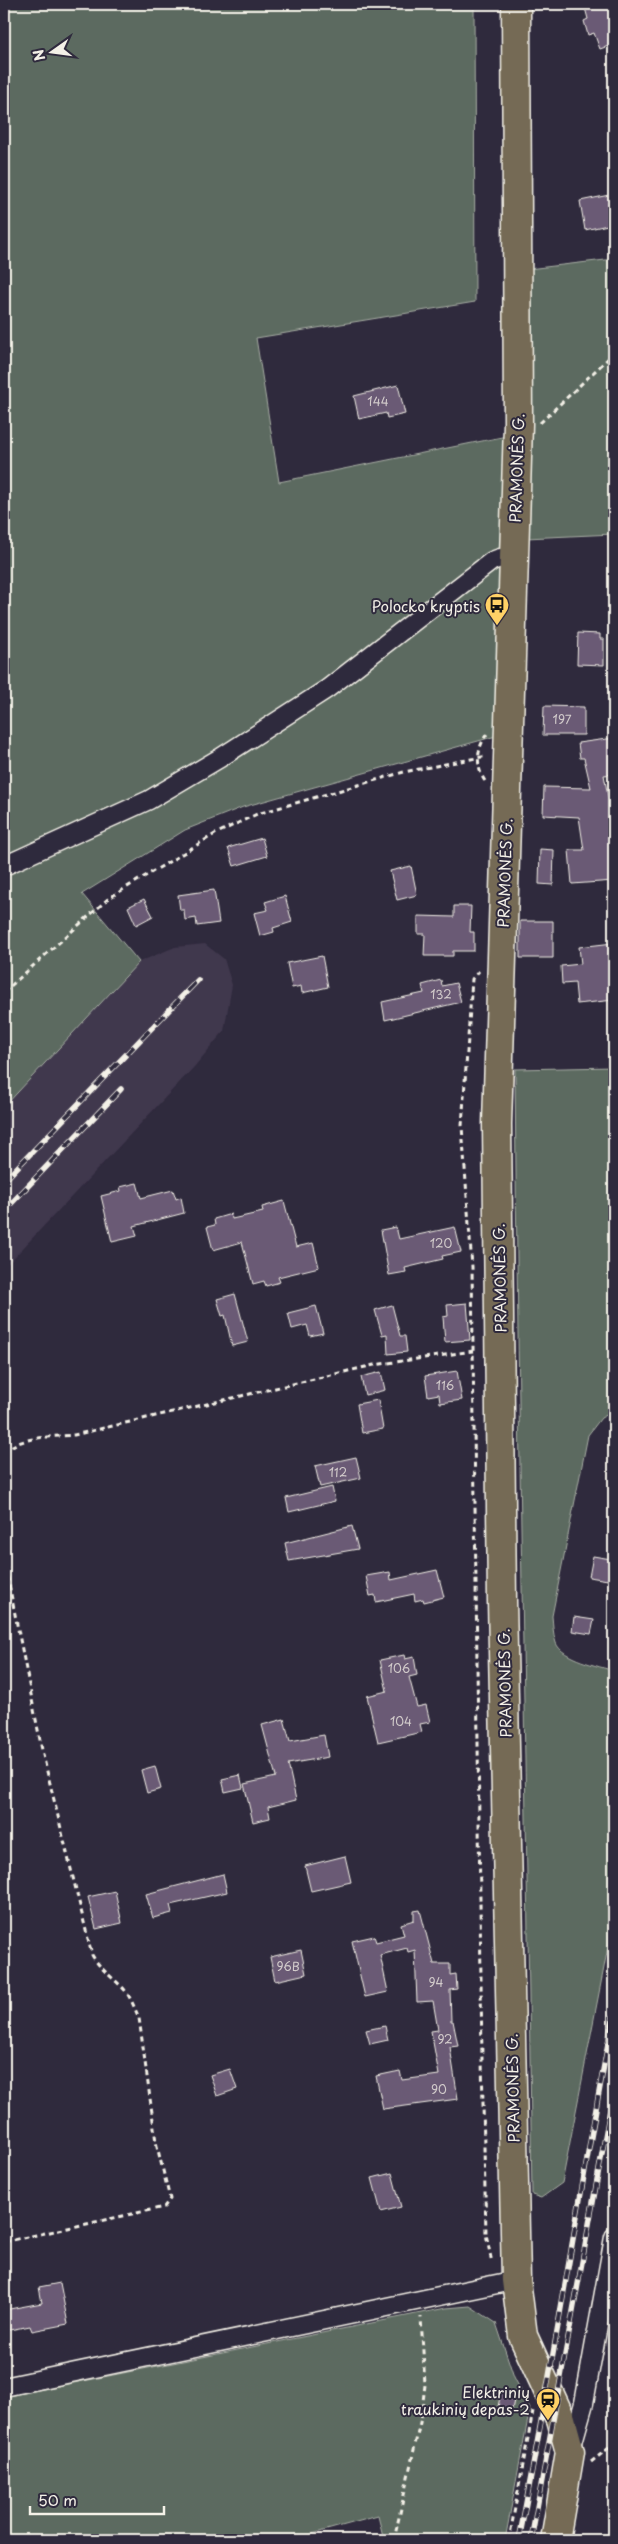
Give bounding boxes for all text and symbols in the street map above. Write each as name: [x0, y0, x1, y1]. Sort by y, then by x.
north arrow: [28, 28, 78, 78]
text: N: [27, 47, 50, 63]
house number: 144: [367, 392, 389, 410]
street label: PRAMONĖS G.: [503, 413, 529, 523]
bus stop icon: Polocko kryptis: [484, 592, 510, 626]
place label: Polocko kryptis: [372, 594, 480, 617]
house number: 197: [553, 710, 572, 728]
street label: PRAMONĖS G.: [491, 818, 517, 928]
house number: 132: [430, 985, 452, 1003]
street label: PRAMONĖS G.: [487, 1223, 511, 1333]
house number: 120: [430, 1234, 452, 1252]
house number: 116: [436, 1376, 454, 1394]
house number: 112: [329, 1463, 347, 1481]
street label: PRAMONĖS G.: [492, 1628, 516, 1738]
house number: 106: [388, 1659, 410, 1677]
house number: 104: [390, 1712, 412, 1730]
house number: 96B: [276, 1957, 300, 1975]
house number: 94: [429, 1973, 444, 1991]
house number: 92: [437, 2030, 453, 2048]
street label: PRAMONĖS G.: [500, 2033, 524, 2143]
house number: 90: [431, 2080, 447, 2098]
place label: Elektrinių traukinių depas-2: [401, 2380, 530, 2420]
station icon: Elektrinių traukinių depas-2: [535, 2387, 561, 2421]
scale bar: [30, 2484, 164, 2516]
text: 50 m: [38, 2488, 77, 2511]

